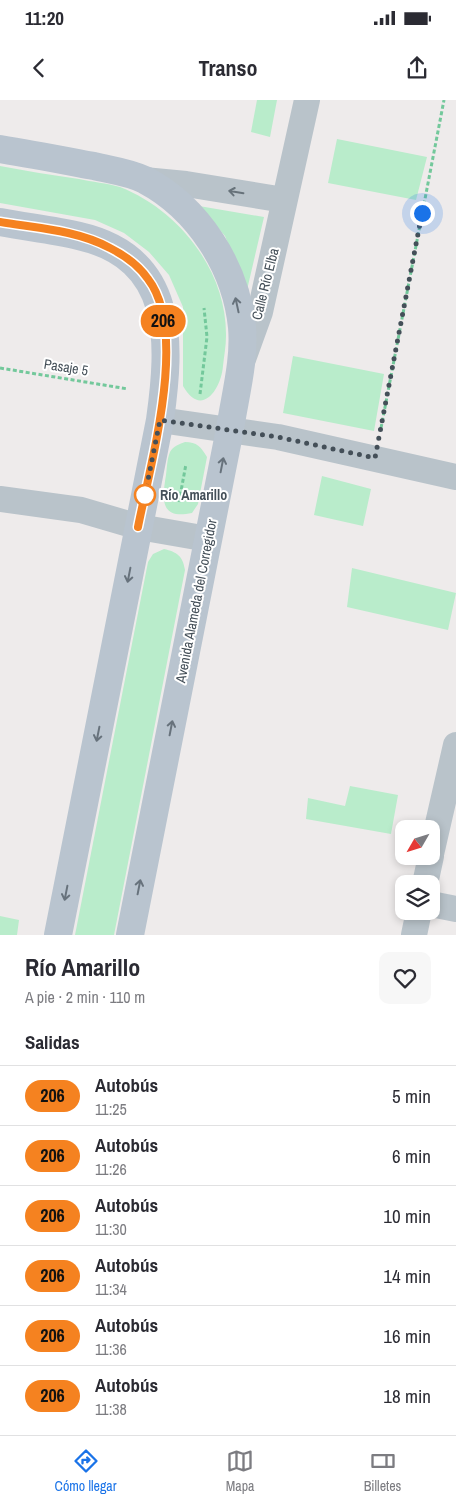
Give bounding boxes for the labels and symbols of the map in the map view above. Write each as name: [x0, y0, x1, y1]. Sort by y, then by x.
one-way arrow: [229, 187, 245, 197]
your location: [410, 201, 435, 226]
street label: Calle Río Elba: [247, 246, 283, 322]
one-way arrow: [232, 297, 241, 313]
line badge: 206: [134, 305, 192, 337]
street label: Pasaje 5: [43, 355, 89, 379]
one-way arrow: [218, 458, 228, 474]
marker: Río Amarillo: [134, 484, 156, 506]
place label: Río Amarillo: [160, 486, 227, 504]
street label: Avenida Alameda del Corregidor: [171, 517, 221, 685]
one-way arrow: [124, 566, 134, 582]
one-way arrow: [167, 720, 176, 736]
one-way arrow: [92, 726, 102, 742]
north arrow: [395, 820, 440, 865]
one-way arrow: [135, 880, 145, 896]
one-way arrow: [61, 885, 70, 901]

